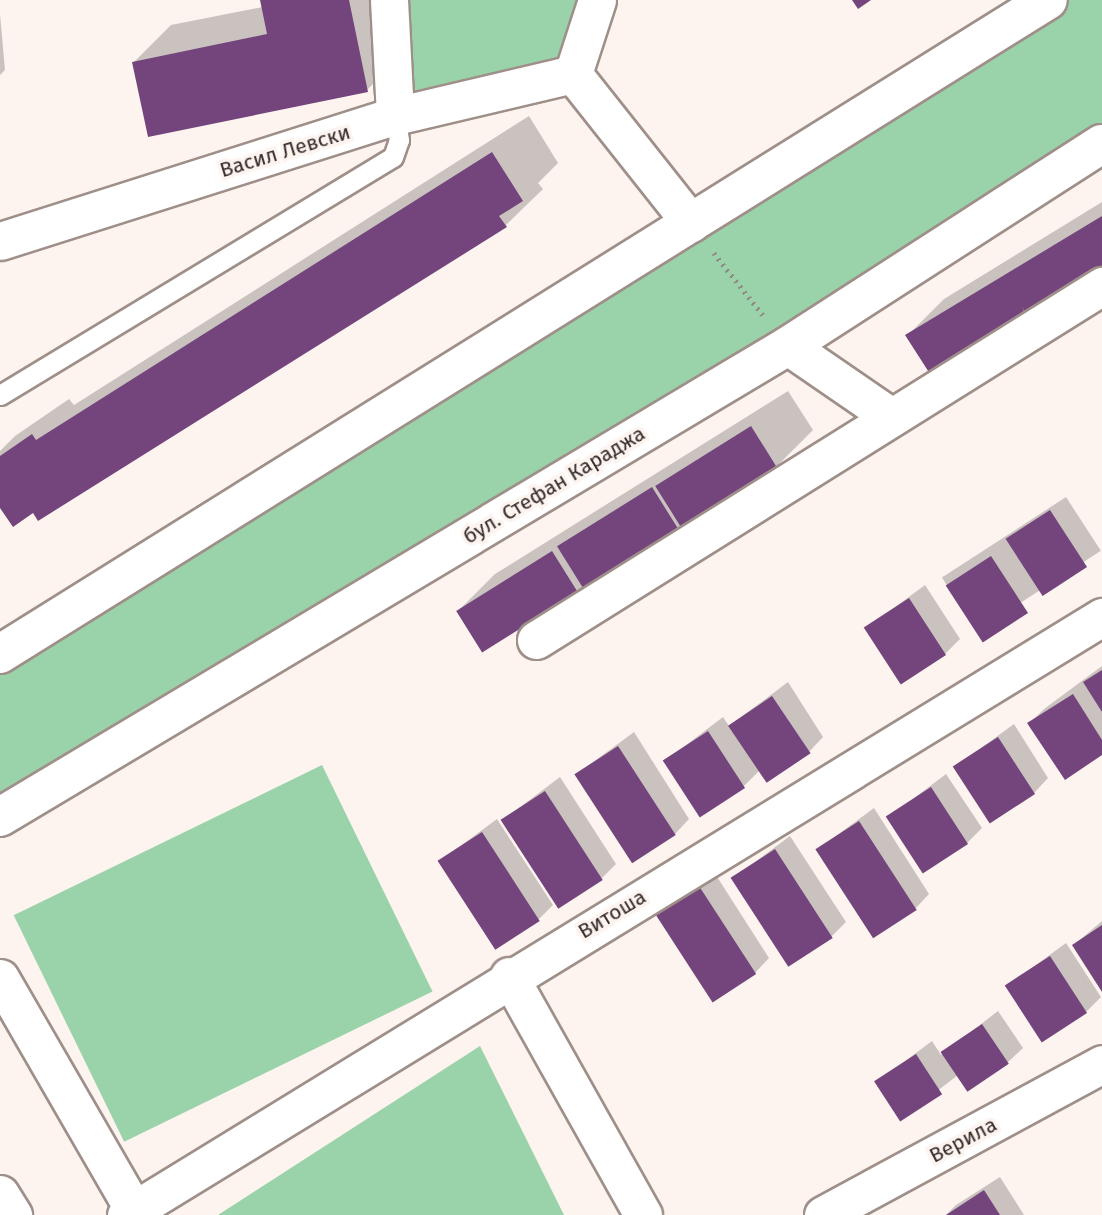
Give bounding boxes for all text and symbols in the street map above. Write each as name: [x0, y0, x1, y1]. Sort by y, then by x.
street label: Васил Левски: [217, 119, 353, 183]
street label: бул. Стефан Караджа: [459, 421, 649, 549]
street label: Витоша: [573, 884, 651, 944]
street label: Верила: [925, 1112, 1001, 1168]

